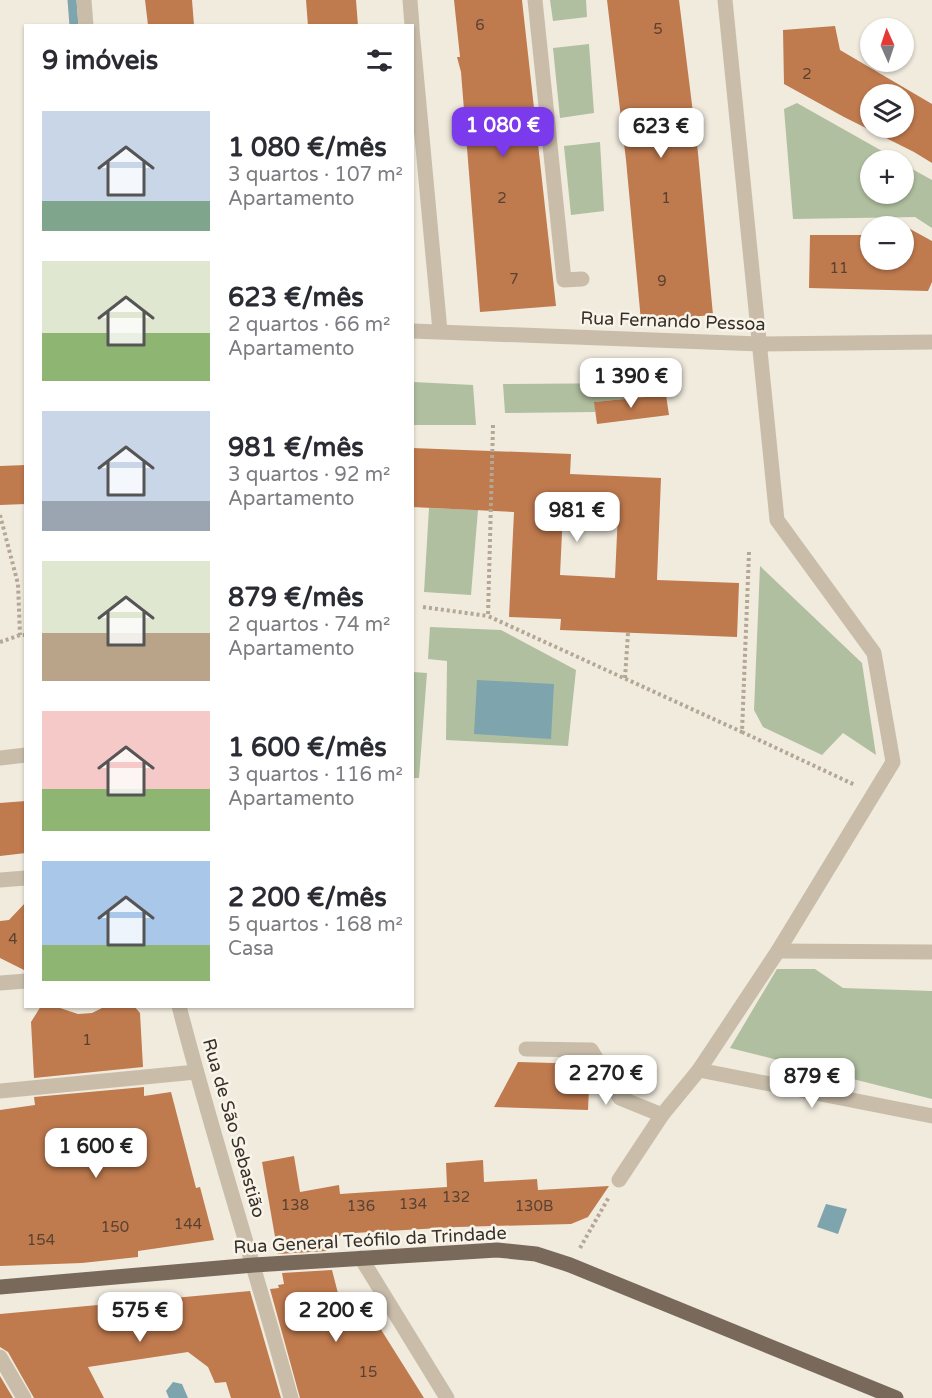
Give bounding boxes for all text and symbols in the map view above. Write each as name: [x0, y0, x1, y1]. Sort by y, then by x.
house number: 6: [475, 16, 485, 34]
north arrow: [860, 18, 914, 72]
map controls: [860, 18, 914, 270]
house number: 5: [653, 20, 663, 38]
icon: filters: [363, 44, 396, 77]
text: 9 imóveis: [42, 45, 158, 76]
house number: 2: [802, 65, 812, 83]
button: layers: [860, 84, 914, 138]
pin: 1 080 €: [448, 107, 558, 158]
pin: 623 €: [619, 108, 703, 159]
text: 1 080 €: [466, 114, 540, 138]
text: 623 €: [633, 115, 689, 139]
text: 1 080 €/mês: [228, 132, 387, 163]
icon: home: [90, 135, 162, 207]
button: +: [860, 150, 914, 204]
text: 3 quartos · 107 m²: [228, 163, 403, 187]
text: Apartamento: [228, 187, 354, 211]
house number: 2: [497, 189, 507, 207]
house number: 1: [661, 189, 671, 207]
button: −: [860, 216, 914, 270]
house number: 11: [830, 259, 848, 277]
house number: 7: [509, 270, 519, 288]
house number: 9: [657, 272, 667, 290]
text: 623 €/mês: [228, 282, 364, 313]
icon: home: [90, 285, 162, 357]
street label: Rua Fernando Pessoa: [580, 307, 766, 335]
text: 2 quartos · 66 m²: [228, 313, 390, 337]
text: Apartamento: [228, 337, 354, 361]
pin: 1 390 €: [576, 358, 686, 409]
text: 1 390 €: [594, 365, 668, 389]
text: 981 €/mês: [228, 432, 364, 463]
icon: home: [90, 435, 162, 507]
text: 3 quartos · 92 m²: [228, 463, 390, 487]
text: Apartamento: [228, 487, 354, 511]
pin: 981 €: [535, 492, 619, 543]
text: 981 €: [549, 499, 605, 523]
text: 879 €/mês: [228, 582, 364, 613]
icon: home: [90, 585, 162, 657]
text: 2 quartos · 74 m²: [228, 613, 390, 637]
text: Apartamento: [228, 637, 354, 661]
text: 1 600 €/mês: [228, 732, 387, 763]
icon: home: [90, 735, 162, 807]
text: 3 quartos · 116 m²: [228, 763, 403, 787]
text: Apartamento: [228, 787, 354, 811]
text: 2 200 €/mês: [228, 882, 387, 913]
icon: home: [90, 885, 162, 957]
text: 5 quartos · 168 m²: [228, 913, 403, 937]
house number: 4: [8, 930, 18, 948]
text: Casa: [228, 937, 274, 961]
house number: 1: [82, 1031, 92, 1049]
street label: Rua de São Sebastião: [198, 1036, 270, 1220]
pin: 2 270 €: [551, 1055, 661, 1106]
pin: 879 €: [770, 1058, 854, 1109]
text: 2 270 €: [569, 1062, 643, 1086]
text: 879 €: [784, 1065, 840, 1089]
pin: 1 600 €: [41, 1128, 151, 1179]
text: 1 600 €: [59, 1135, 133, 1159]
house number: 132: [442, 1188, 470, 1206]
house number: 134: [399, 1195, 427, 1213]
house number: 138: [281, 1196, 309, 1214]
house number: 136: [347, 1197, 375, 1215]
house number: 130B: [515, 1197, 553, 1215]
house number: 144: [174, 1215, 202, 1233]
house number: 150: [101, 1218, 129, 1236]
street label: Rua General Teófilo da Trindade: [233, 1222, 507, 1258]
house number: 154: [27, 1231, 55, 1249]
pin: 575 €: [98, 1292, 182, 1343]
pin: 2 200 €: [281, 1292, 391, 1343]
text: 575 €: [112, 1299, 168, 1323]
text: 2 200 €: [299, 1299, 373, 1323]
house number: 15: [359, 1363, 377, 1381]

